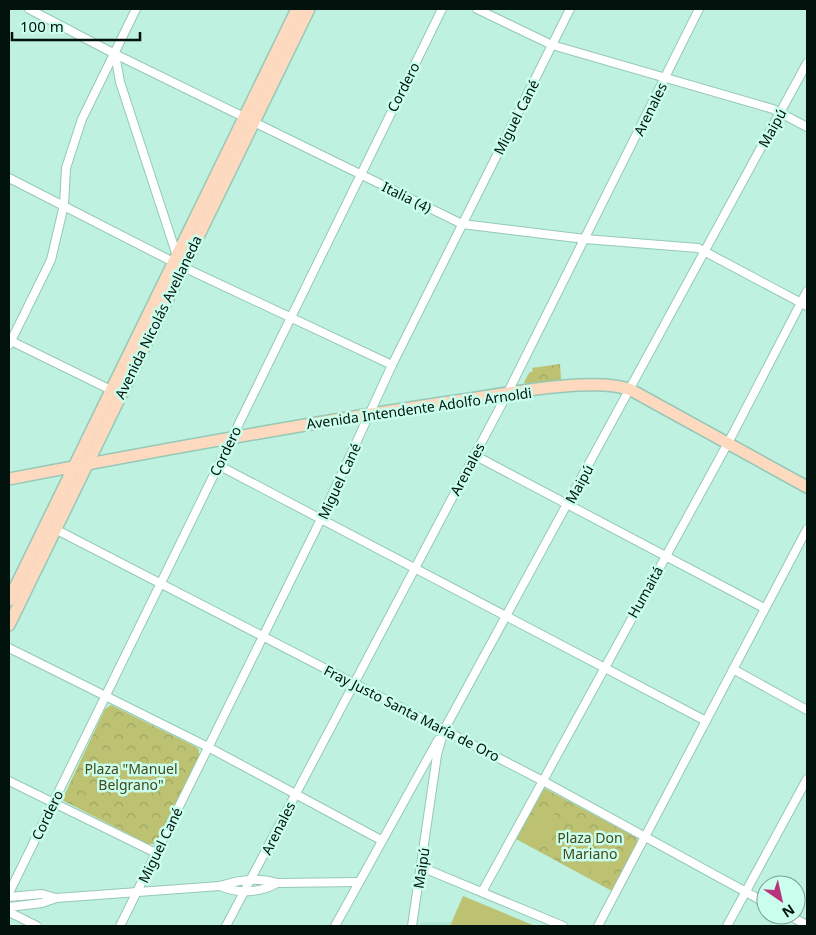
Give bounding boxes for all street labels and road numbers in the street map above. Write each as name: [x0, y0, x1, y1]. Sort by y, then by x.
street label: Cordero: [382, 59, 424, 115]
street label: Miguel Cané: [489, 76, 543, 158]
street label: Arenales: [629, 79, 671, 139]
street label: Maipú: [754, 105, 790, 151]
street label: Italia (4): [379, 177, 435, 217]
street label: Avenida Nicolás Avellaneda: [110, 232, 206, 402]
street label: Avenida Intendente Adolfo Arnoldi: [305, 383, 533, 433]
street label: Cordero: [205, 423, 245, 479]
street label: Arenales: [445, 439, 489, 499]
street label: Miguel Cané: [313, 440, 365, 522]
street label: Maipú: [561, 461, 597, 507]
street label: Humaitá: [623, 563, 667, 621]
street label: Fray Justo Santa María de Oro: [321, 660, 503, 766]
street label: Cordero: [27, 787, 67, 843]
street label: Arenales: [257, 798, 300, 858]
street label: Miguel Cané: [133, 804, 187, 886]
street label: Maipú: [408, 846, 434, 890]

